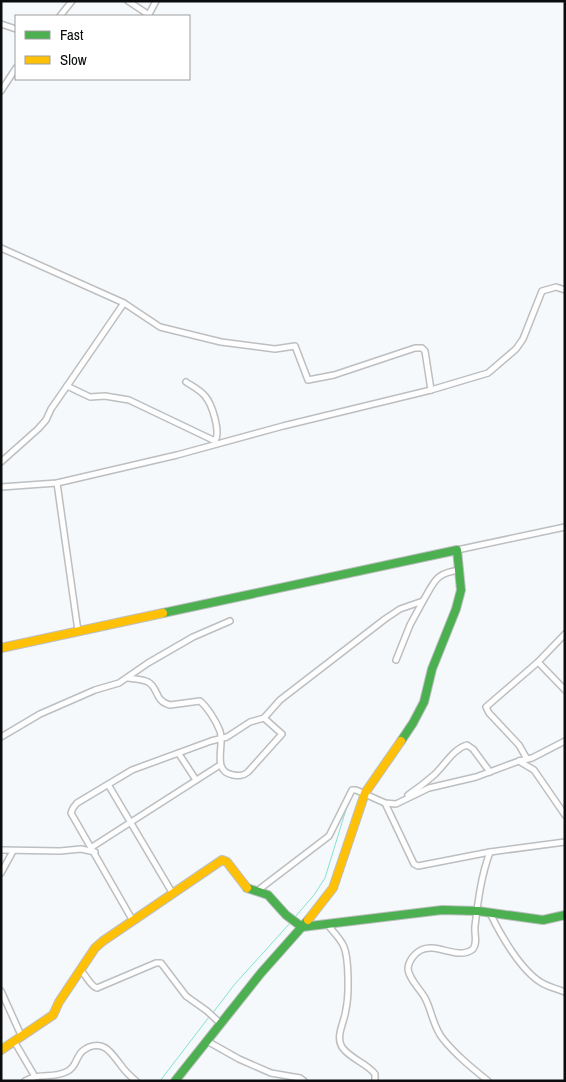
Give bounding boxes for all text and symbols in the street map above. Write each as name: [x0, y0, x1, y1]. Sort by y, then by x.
legend: [15, 15, 190, 80]
text: Fast: [60, 24, 84, 45]
text: Slow: [60, 49, 87, 70]

